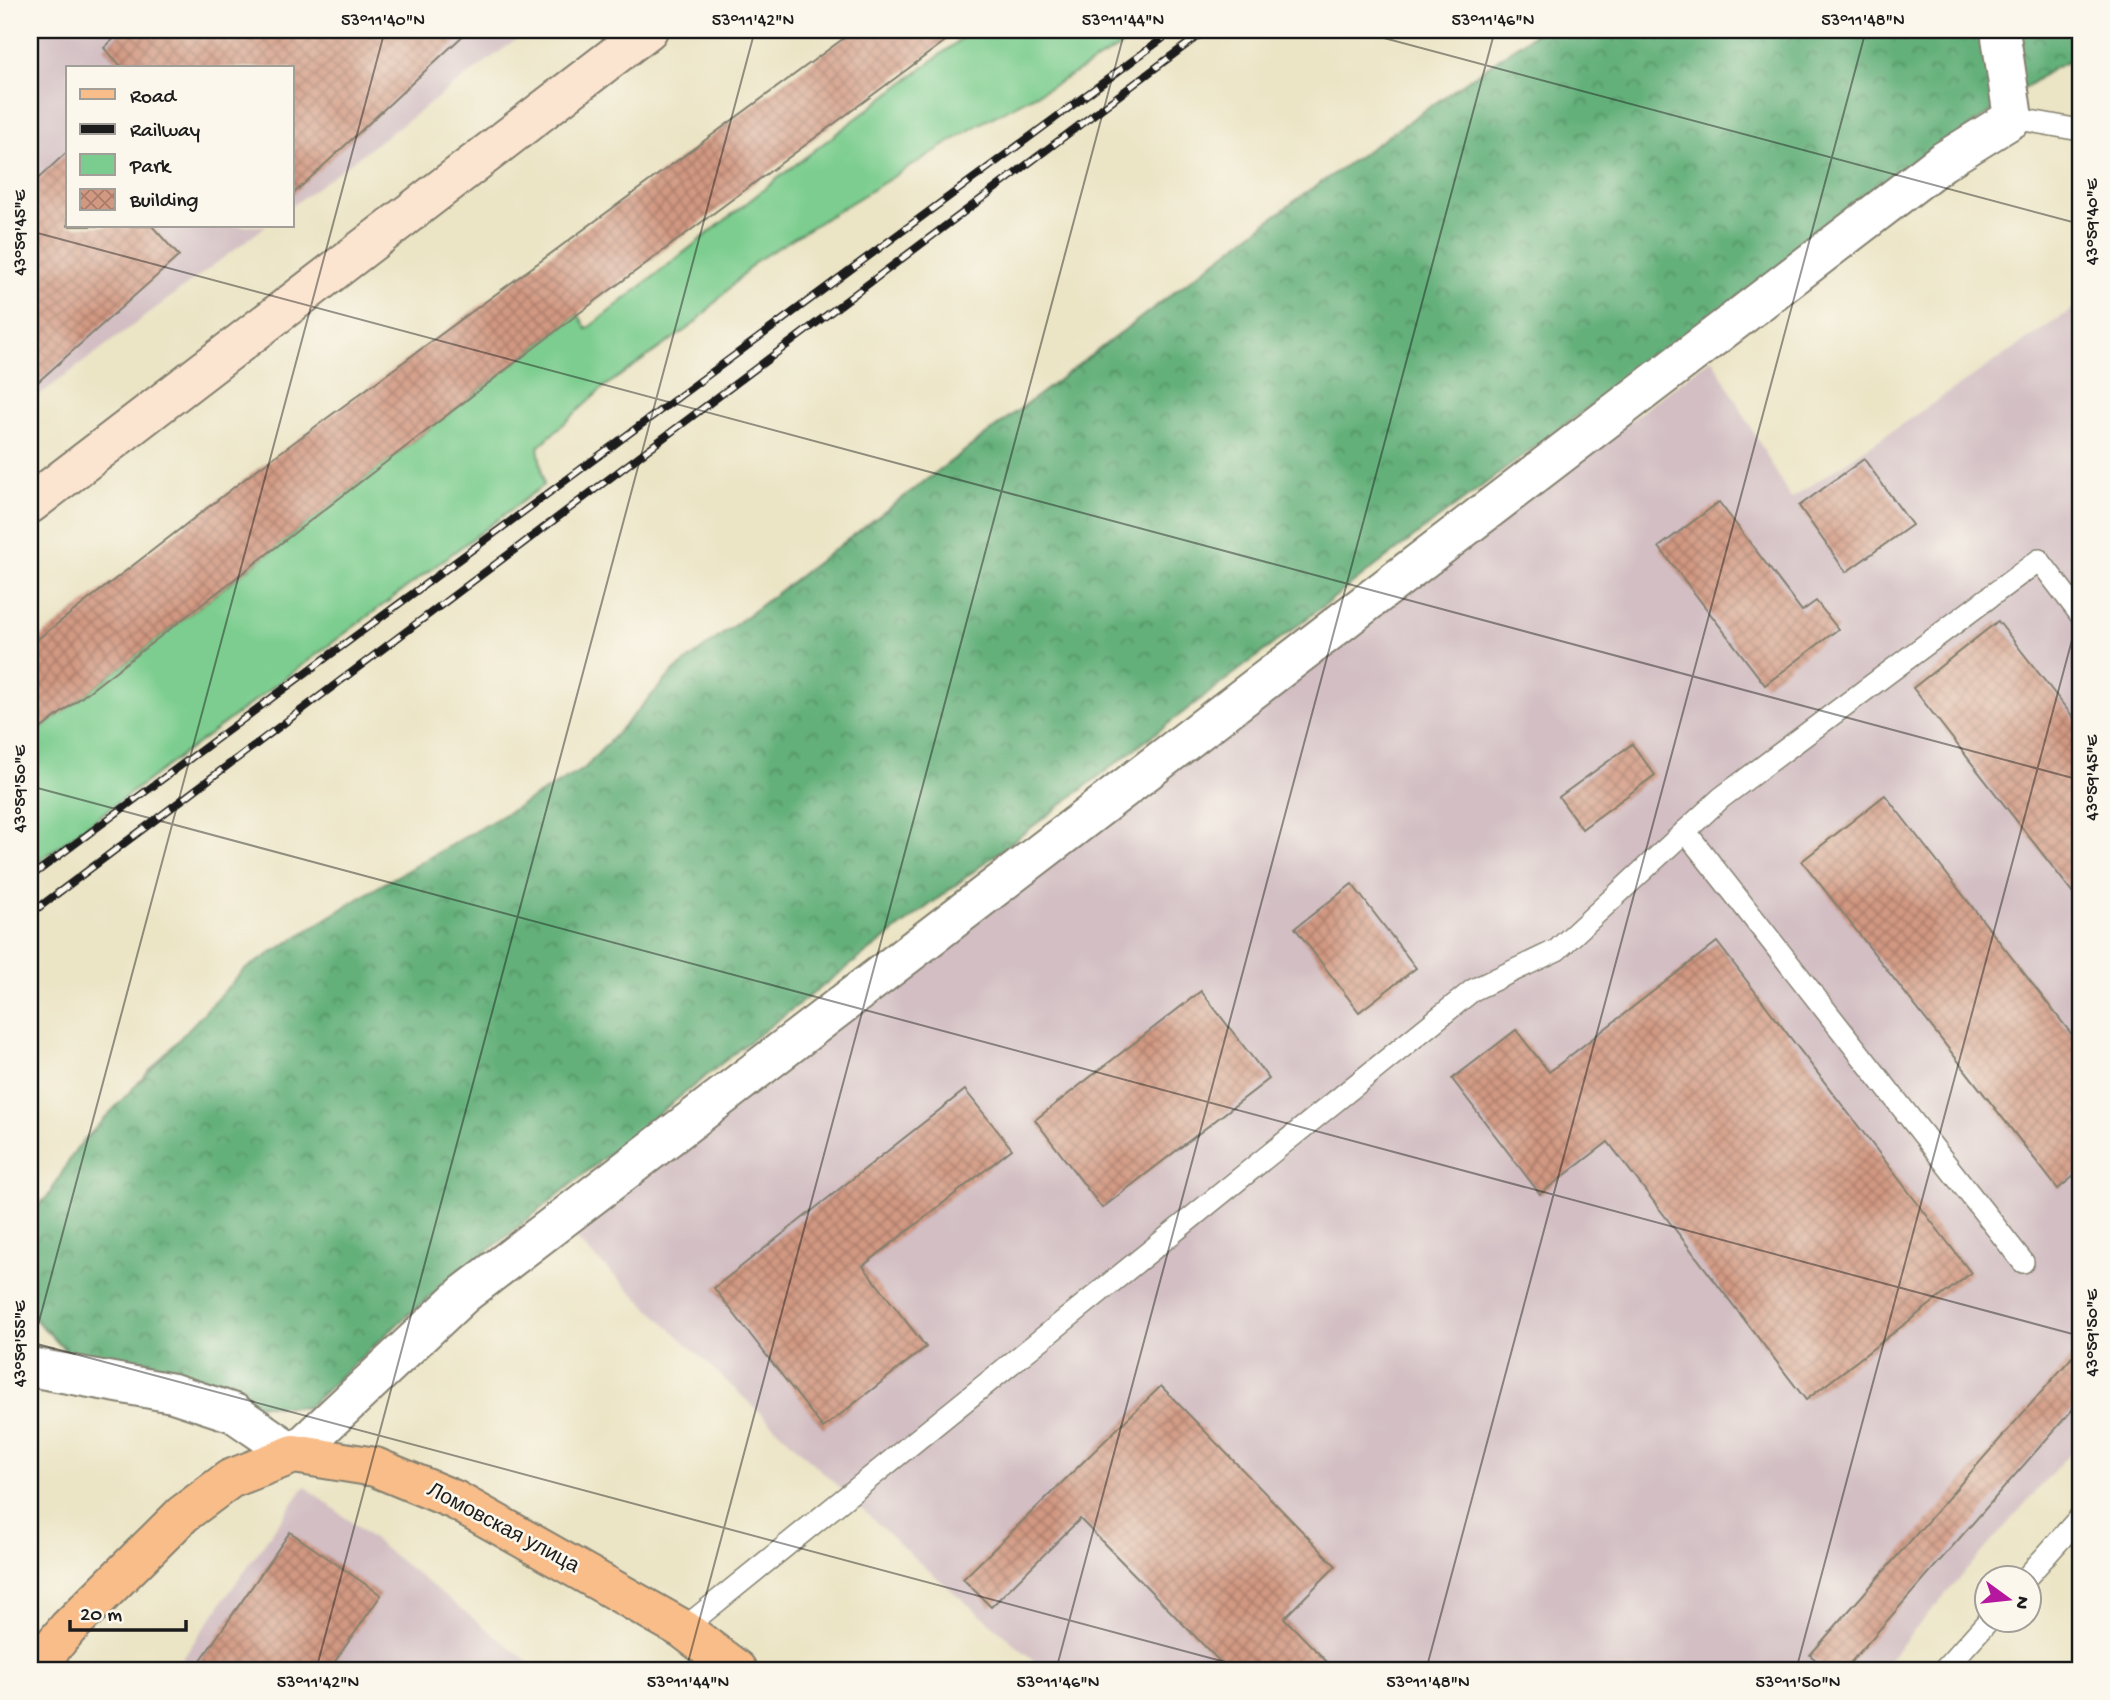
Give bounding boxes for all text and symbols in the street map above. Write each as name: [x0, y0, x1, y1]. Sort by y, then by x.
text: 53°11'40"N: [341, 11, 425, 32]
text: 53°11'42"N: [712, 11, 794, 32]
text: 53°11'44"N: [1082, 11, 1164, 32]
text: 53°11'46"N: [1452, 11, 1534, 32]
text: 53°11'48"N: [1821, 11, 1905, 32]
legend: [66, 66, 294, 228]
text: Road: [130, 86, 178, 111]
text: Railway: [130, 120, 200, 145]
text: Park: [129, 156, 173, 181]
text: 43°59'40"E: [2083, 178, 2104, 265]
text: 43°59'45"E: [11, 189, 32, 276]
text: Building: [129, 190, 199, 215]
text: 43°59'45"E: [2083, 734, 2104, 821]
text: 43°59'50"E: [11, 745, 32, 833]
text: 43°59'50"E: [2083, 1289, 2104, 1377]
text: 43°59'55"E: [11, 1300, 32, 1387]
street label: Ломовская улица: [422, 1479, 582, 1581]
north arrow: [1974, 1564, 2044, 1634]
scale bar: [70, 1588, 186, 1632]
text: N: [2008, 1594, 2034, 1611]
text: 20 m: [80, 1604, 122, 1629]
text: 53°11'42"N: [277, 1673, 359, 1694]
text: 53°11'44"N: [647, 1673, 729, 1694]
text: 53°11'46"N: [1017, 1673, 1099, 1694]
text: 53°11'48"N: [1386, 1673, 1470, 1694]
text: 53°11'50"N: [1756, 1673, 1840, 1694]

